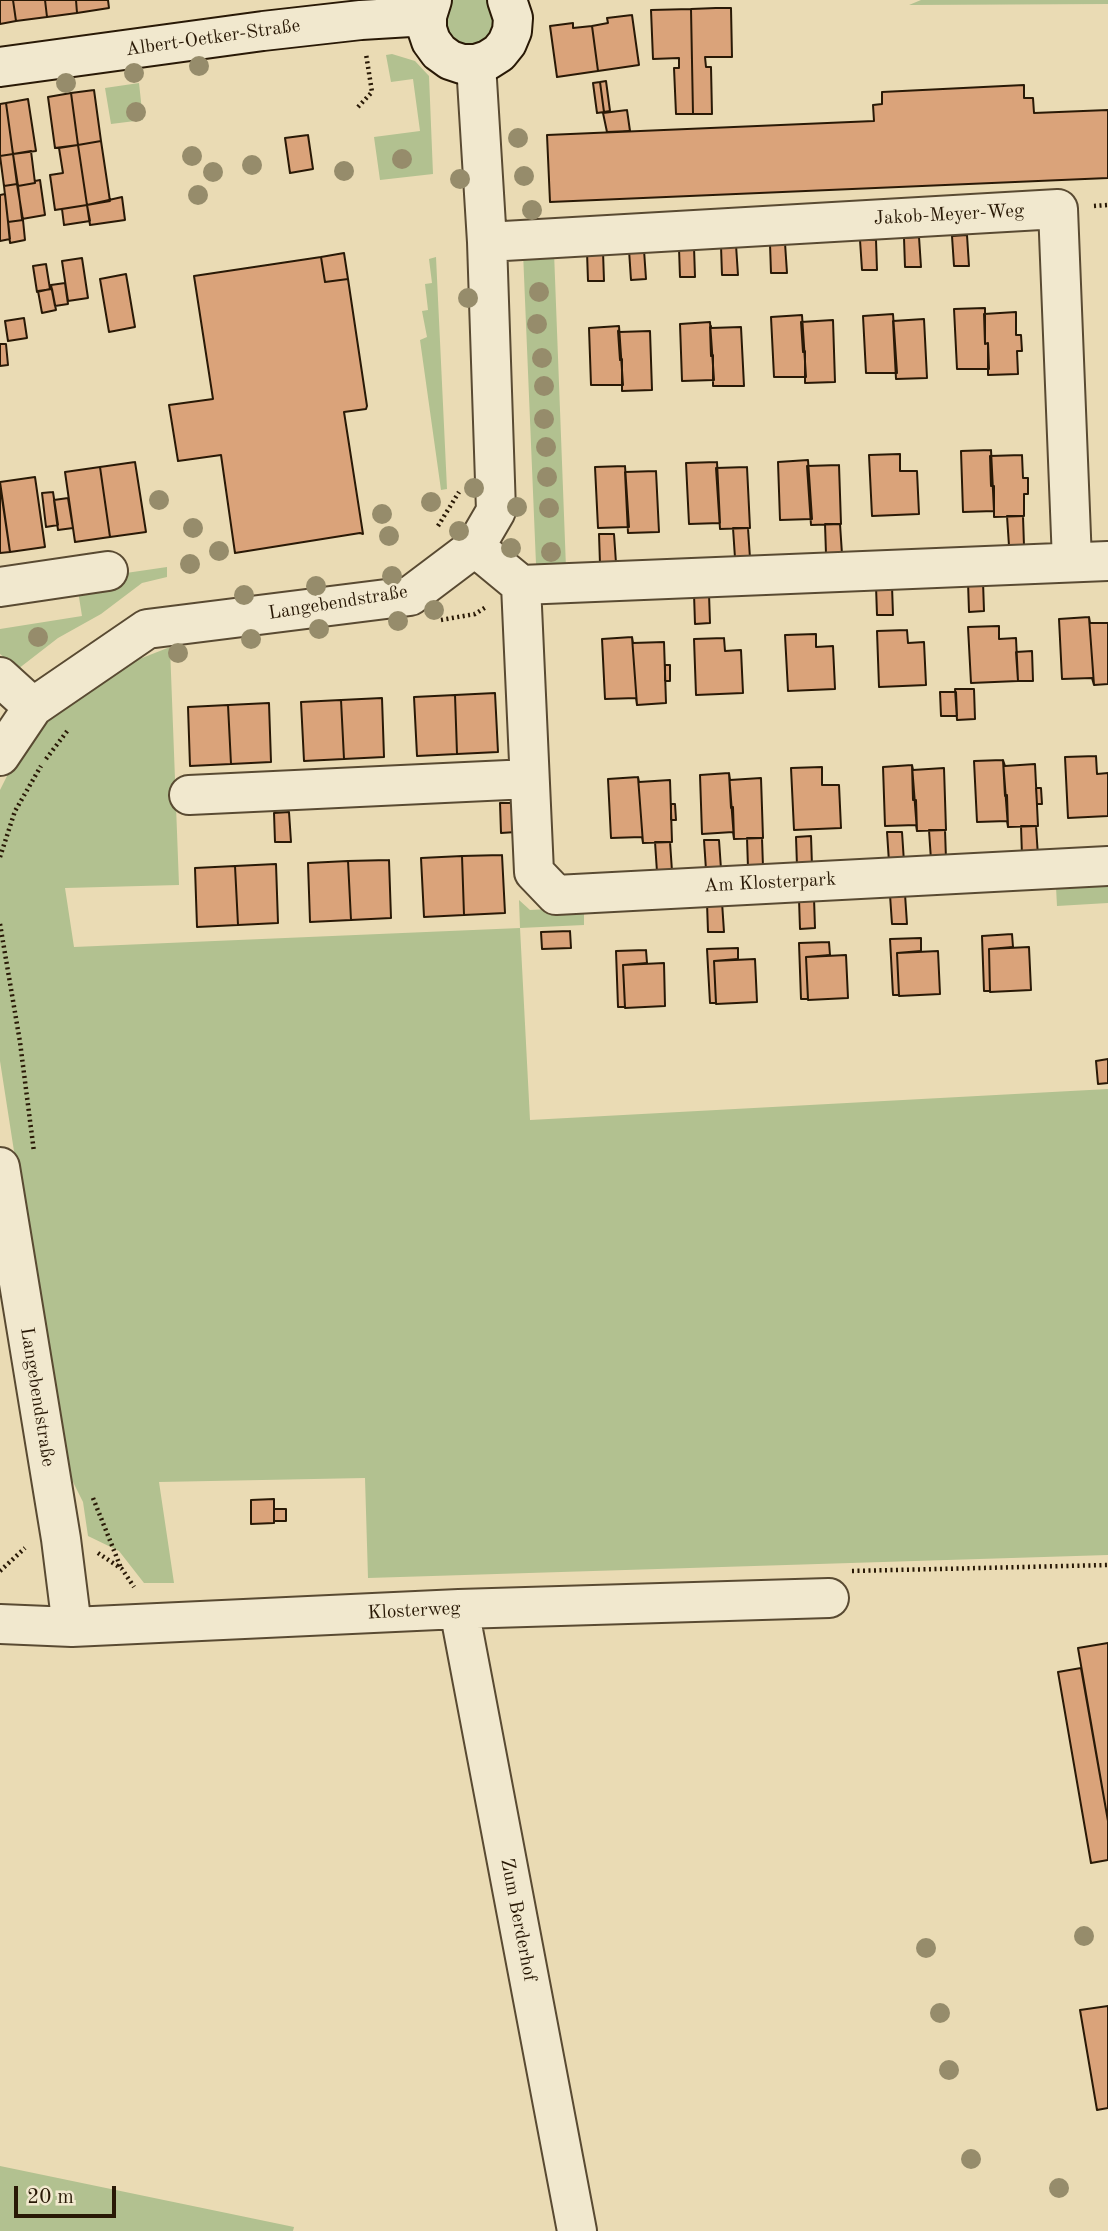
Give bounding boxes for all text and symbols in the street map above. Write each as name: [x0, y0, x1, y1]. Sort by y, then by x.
street label: Albert-Oetker-Straße: [124, 14, 302, 62]
street label: Jakob-Meyer-Weg: [873, 200, 1025, 230]
street label: Langebendstraße: [267, 581, 409, 625]
street label: Am Klosterpark: [703, 868, 837, 898]
street label: Langebendstraße: [15, 1326, 59, 1468]
street label: Klosterweg: [367, 1597, 461, 1625]
street label: Zum Berderhof: [495, 1856, 541, 1984]
scale bar: [18, 2172, 119, 2216]
text: 20 m: [27, 2187, 74, 2208]

